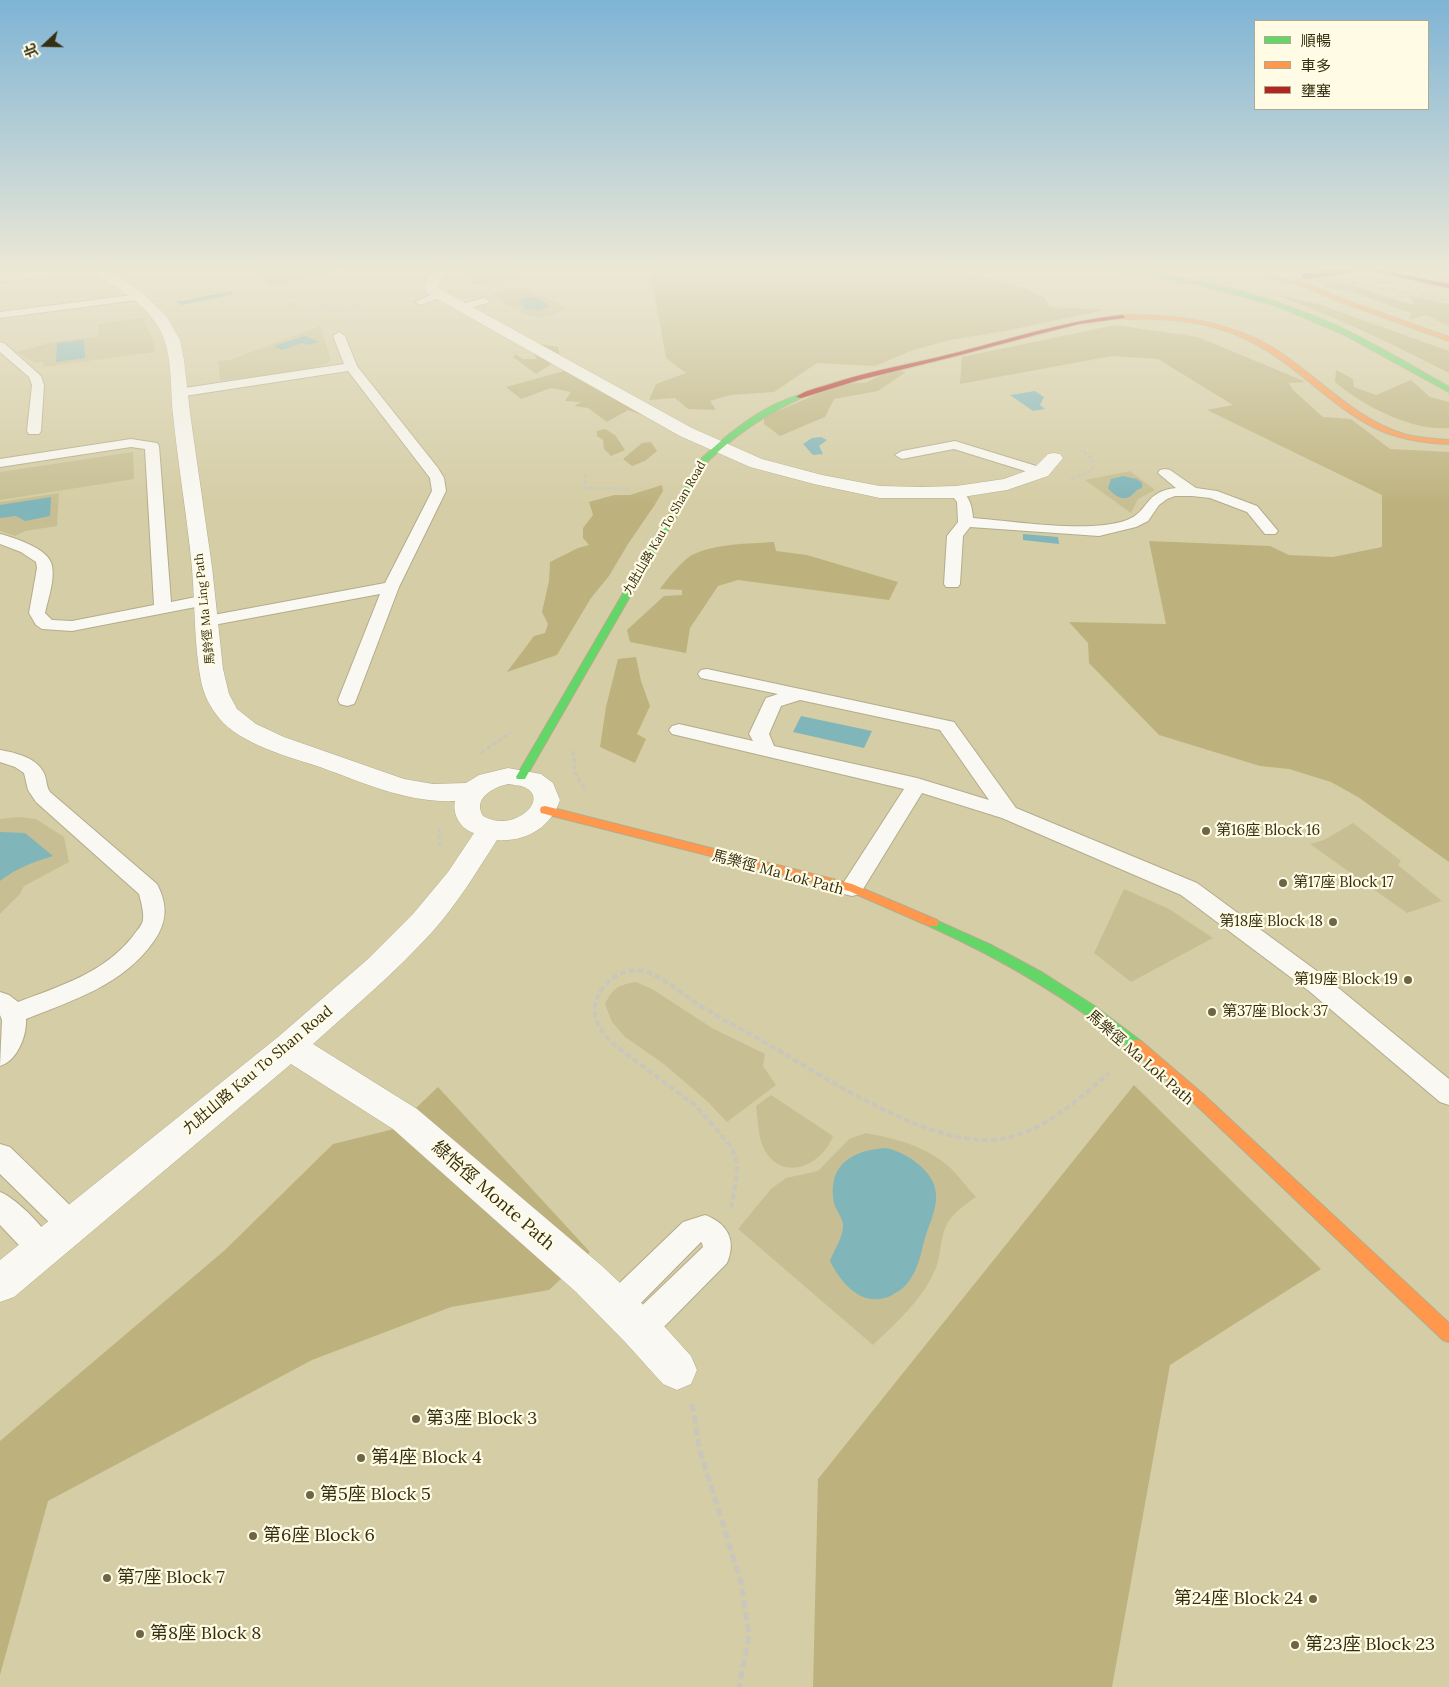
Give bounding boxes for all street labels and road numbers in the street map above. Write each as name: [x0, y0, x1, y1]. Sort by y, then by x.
street label: 九肚山路 Kau To Shan Road: [621, 459, 709, 597]
street label: 馬鈴徑 Ma Ling Path: [192, 553, 218, 665]
street label: 馬樂徑 Ma Lok Path: [710, 847, 846, 899]
street label: 九肚山路 Kau To Shan Road: [180, 1002, 336, 1138]
street label: 馬樂徑 Ma Lok Path: [1083, 1007, 1197, 1109]
street label: 綠怡徑 Monte Path: [427, 1137, 559, 1255]

